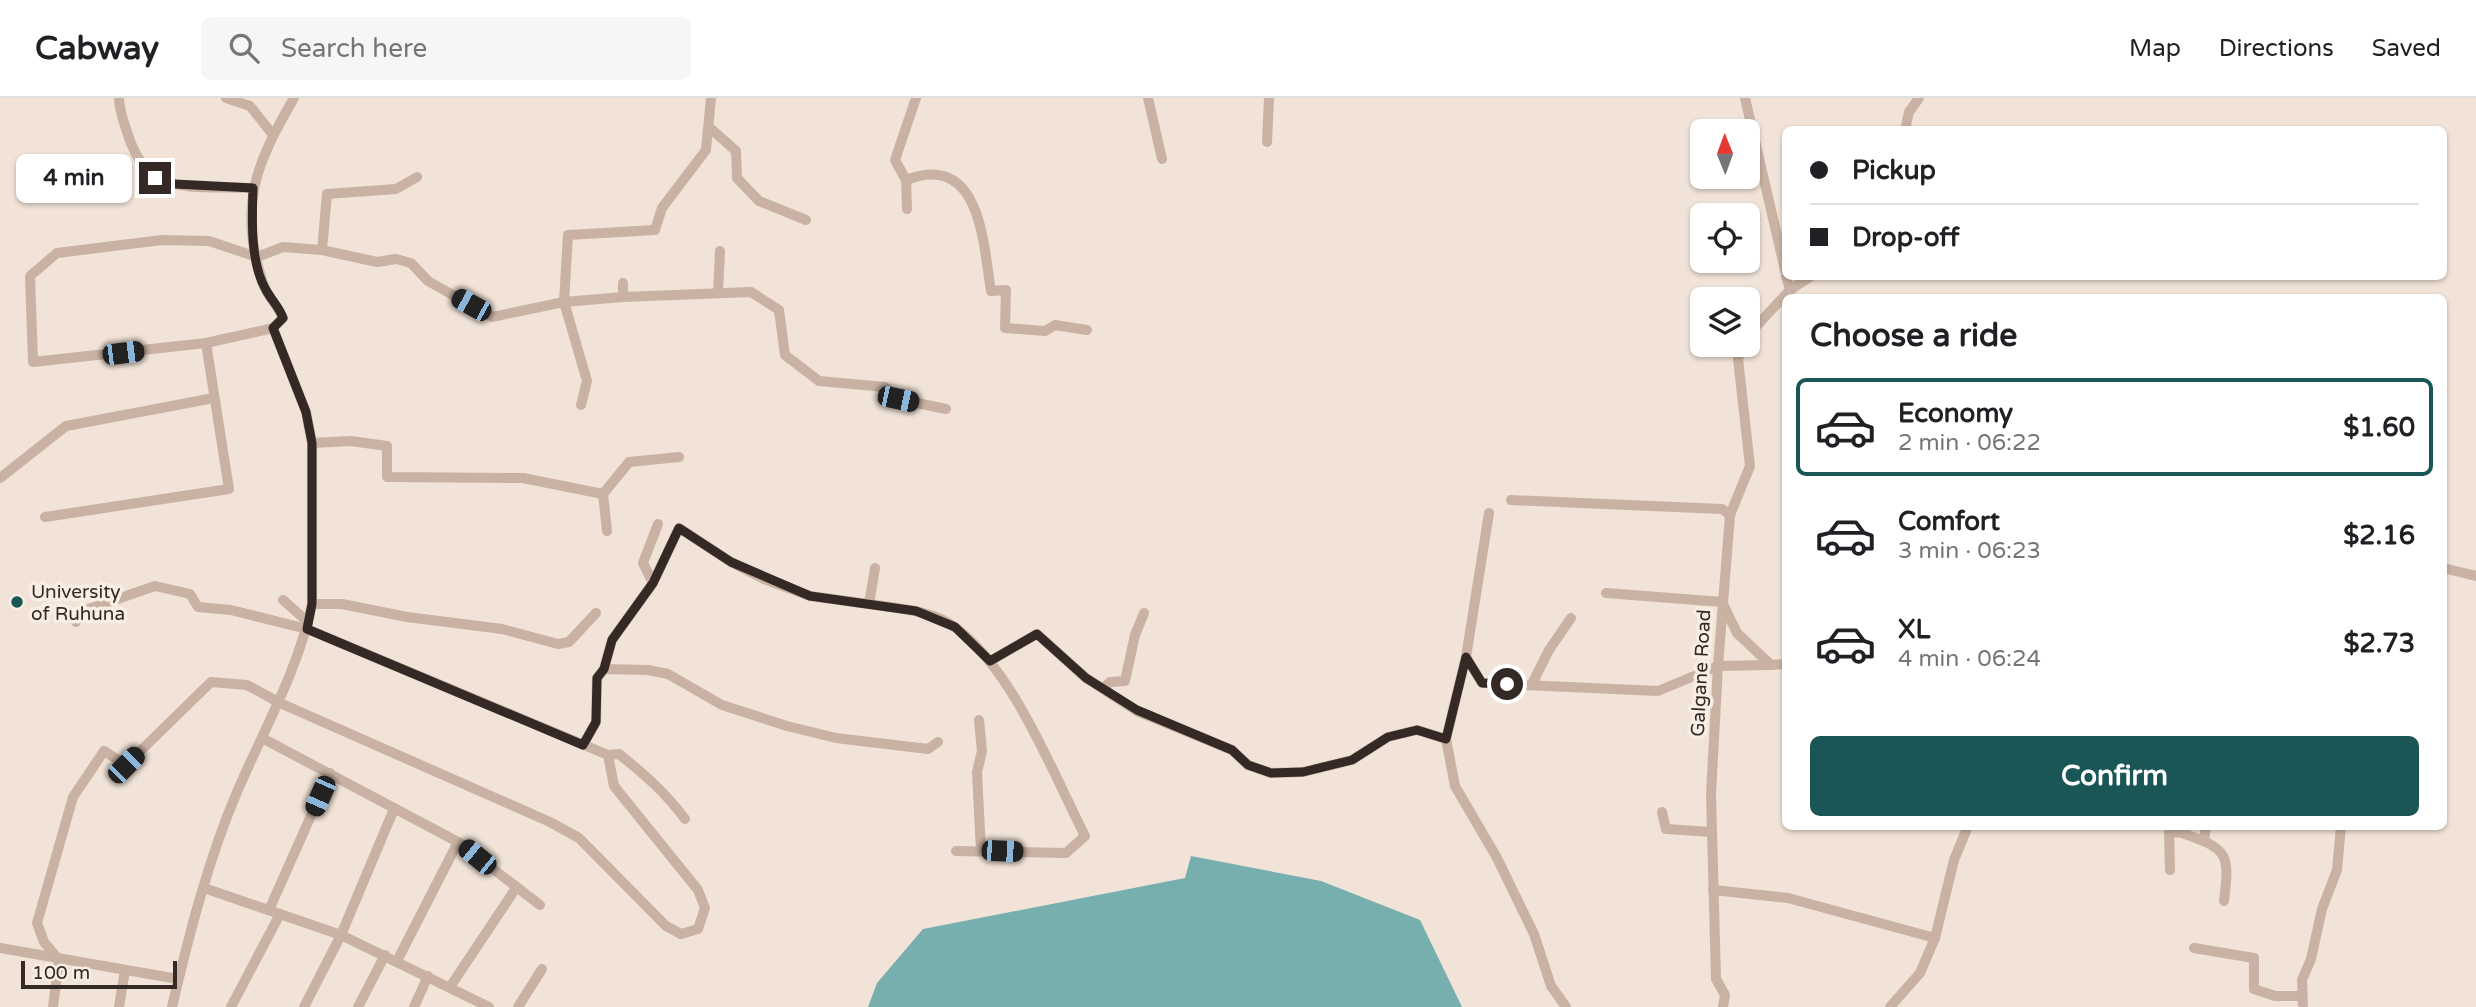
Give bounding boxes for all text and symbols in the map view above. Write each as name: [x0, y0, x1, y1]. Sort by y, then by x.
search box: [201, 17, 691, 80]
text: Cabway: [35, 29, 159, 68]
icon: search: [225, 29, 263, 67]
text: Search here: [281, 33, 427, 64]
text: Map: [2129, 34, 2181, 63]
text: Directions: [2219, 34, 2334, 63]
text: Saved: [2372, 34, 2441, 63]
north arrow: [1690, 119, 1760, 189]
map controls: [1690, 119, 1760, 357]
callout: 4 min: [15, 154, 130, 202]
text: Pickup: [1852, 155, 1936, 186]
route end: [139, 162, 171, 194]
text: 4 min: [43, 164, 105, 192]
button: locate: [1690, 203, 1760, 273]
text: Drop-off: [1852, 222, 1959, 253]
car: [448, 286, 495, 324]
button: layers: [1690, 287, 1760, 357]
text: Choose a ride: [1810, 317, 2017, 355]
car: [101, 340, 146, 366]
car: [876, 384, 921, 414]
icon: car: [1814, 396, 1877, 459]
text: Economy: [1898, 398, 2013, 429]
text: $1.60: [2343, 412, 2415, 443]
text: 2 min · 06:22: [1898, 429, 2041, 457]
icon: car: [1814, 504, 1877, 567]
text: Comfort: [1898, 506, 2000, 537]
text: $2.16: [2343, 520, 2415, 551]
text: 3 min · 06:23: [1898, 537, 2041, 565]
place label: University of Ruhuna: [31, 581, 125, 625]
marker: University of Ruhuna: [9, 594, 25, 610]
street label: Galgane Road: [1687, 609, 1715, 737]
icon: car: [1814, 612, 1877, 675]
text: XL: [1898, 614, 1930, 645]
text: $2.73: [2343, 628, 2415, 659]
text: 4 min · 06:24: [1898, 645, 2041, 673]
route start: [1491, 668, 1523, 700]
button: Confirm: [1810, 736, 2419, 816]
car: [104, 743, 149, 787]
car: [302, 773, 339, 819]
car: [455, 836, 500, 878]
car: [981, 840, 1024, 862]
scale bar: [21, 958, 177, 990]
text: 100 m: [32, 962, 90, 984]

